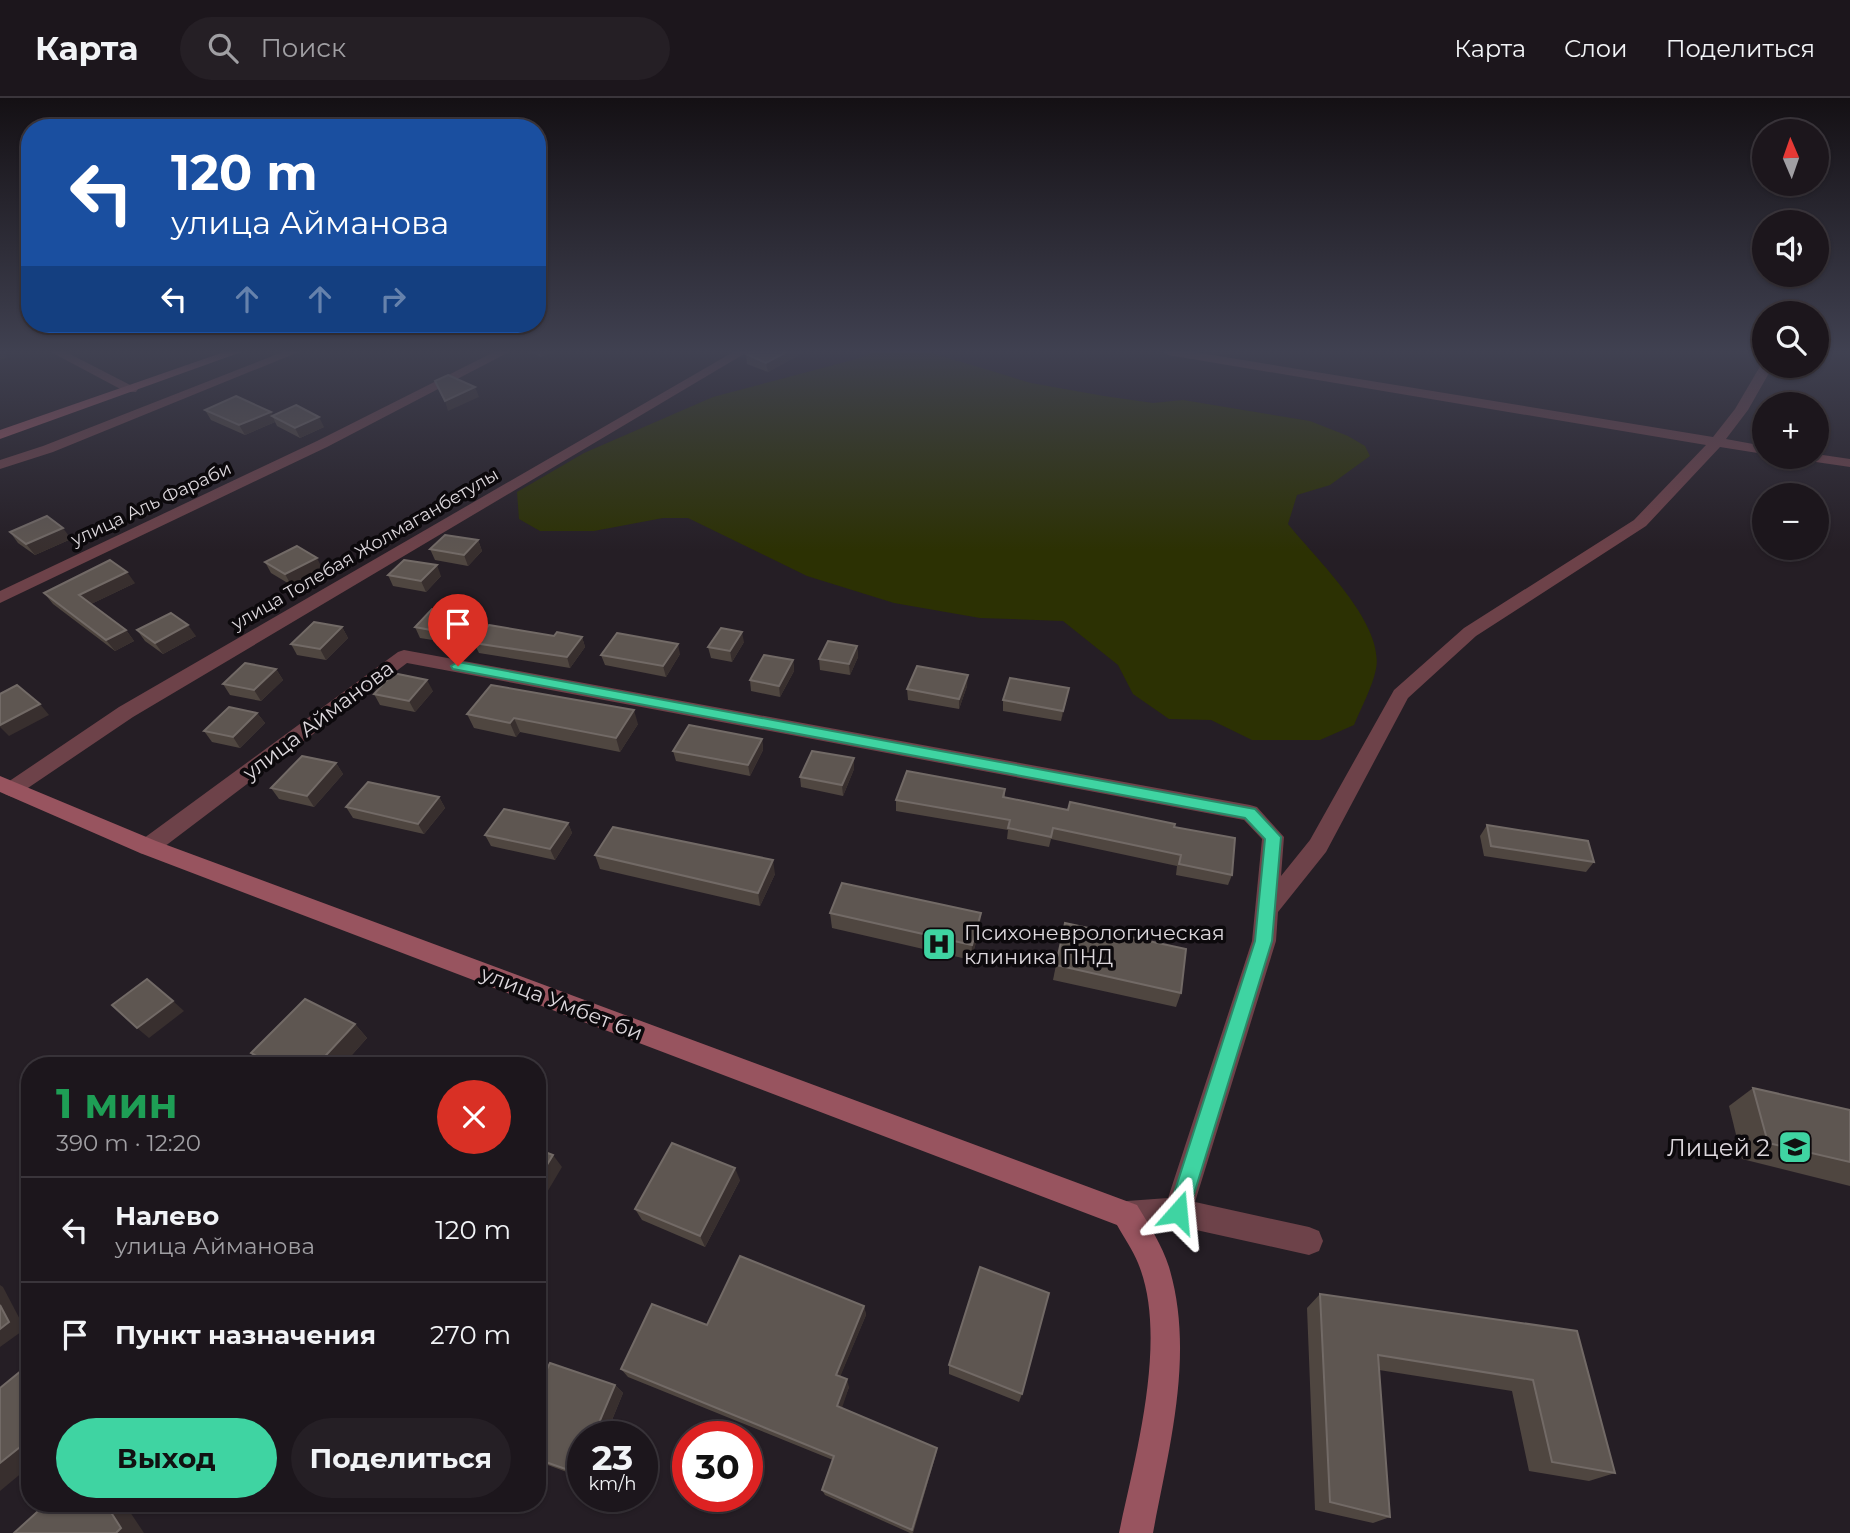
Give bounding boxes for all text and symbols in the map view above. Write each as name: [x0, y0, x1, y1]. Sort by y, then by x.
search box: [180, 17, 670, 80]
text: Карта: [35, 28, 138, 68]
icon: search: [204, 29, 242, 67]
text: Поиск: [260, 32, 346, 64]
text: Карта: [1454, 34, 1526, 63]
text: Слои: [1564, 34, 1628, 63]
text: Поделиться: [1666, 34, 1815, 63]
north arrow: [1752, 119, 1829, 196]
map controls: [1752, 119, 1829, 560]
text: 120 m: [171, 143, 318, 202]
icon: left: [56, 147, 147, 238]
text: улица Айманова: [171, 203, 449, 242]
button: sound: [1752, 210, 1829, 287]
icon: left: [155, 280, 193, 318]
icon: ahead: [228, 280, 266, 318]
icon: ahead: [301, 280, 339, 318]
icon: right: [374, 280, 412, 318]
button: search: [1752, 301, 1829, 378]
button: +: [1752, 392, 1829, 469]
street label: улица Аль Фараби: [66, 457, 235, 551]
street label: улица Толебая Жолмаганбетулы: [227, 463, 503, 635]
button: −: [1752, 483, 1829, 560]
pin: [428, 594, 488, 666]
icon: arrive: [439, 605, 477, 643]
street label: улица Айманова: [237, 655, 398, 786]
place label: Психоневрологическая клиника ПНД: [964, 920, 1225, 969]
hospital icon: Психоневрологическая клиника ПНД: [920, 925, 958, 963]
street label: улица Умбет би: [477, 960, 646, 1045]
text: 1 мин: [56, 1077, 178, 1129]
button: close: [437, 1080, 511, 1154]
school or university icon: Лицей 2: [1776, 1128, 1814, 1166]
text: 390 m · 12:20: [56, 1129, 201, 1157]
place label: Лицей 2: [1667, 1133, 1770, 1162]
position arrow: [1141, 1175, 1215, 1249]
text: Налево: [115, 1200, 219, 1232]
icon: left: [56, 1211, 94, 1249]
text: 120 m: [435, 1214, 511, 1246]
text: улица Айманова: [115, 1232, 315, 1260]
icon: arrive: [56, 1316, 94, 1354]
text: Пункт назначения: [115, 1319, 376, 1351]
text: 270 m: [430, 1319, 511, 1351]
button: Выход: [56, 1418, 277, 1498]
button: Поделиться: [291, 1418, 511, 1498]
speed limit sign: 30: [672, 1421, 763, 1512]
text: 23: [592, 1436, 633, 1479]
text: km/h: [588, 1473, 637, 1495]

